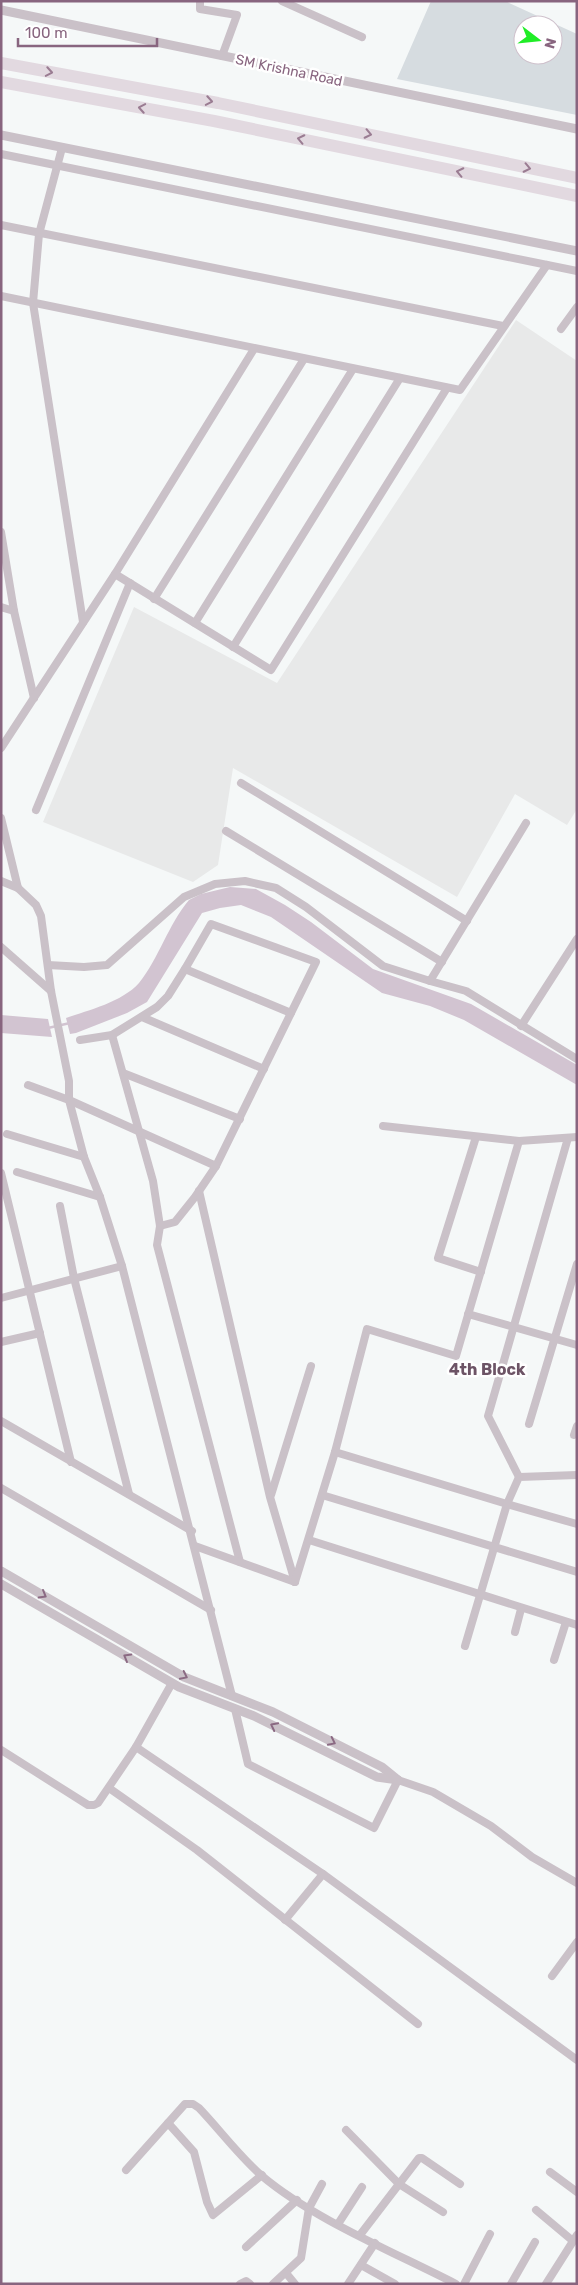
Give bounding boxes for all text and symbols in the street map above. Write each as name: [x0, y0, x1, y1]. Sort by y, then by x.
scale bar: [18, 15, 156, 47]
north arrow: [513, 15, 563, 65]
text: 100 m: [25, 24, 67, 42]
text: N: [540, 36, 560, 51]
street label: SM Krishna Road: [234, 51, 344, 90]
one-way arrow: [45, 66, 54, 77]
one-way arrow: [205, 96, 213, 106]
one-way arrow: [138, 103, 146, 113]
one-way arrow: [364, 129, 373, 139]
one-way arrow: [297, 134, 306, 145]
one-way arrow: [523, 162, 532, 173]
one-way arrow: [456, 167, 465, 178]
district label: 4th Block: [449, 1360, 526, 1379]
one-way arrow: [38, 1589, 47, 1599]
one-way arrow: [124, 1653, 133, 1663]
one-way arrow: [179, 1670, 188, 1681]
one-way arrow: [270, 1722, 279, 1732]
one-way arrow: [327, 1736, 336, 1746]

